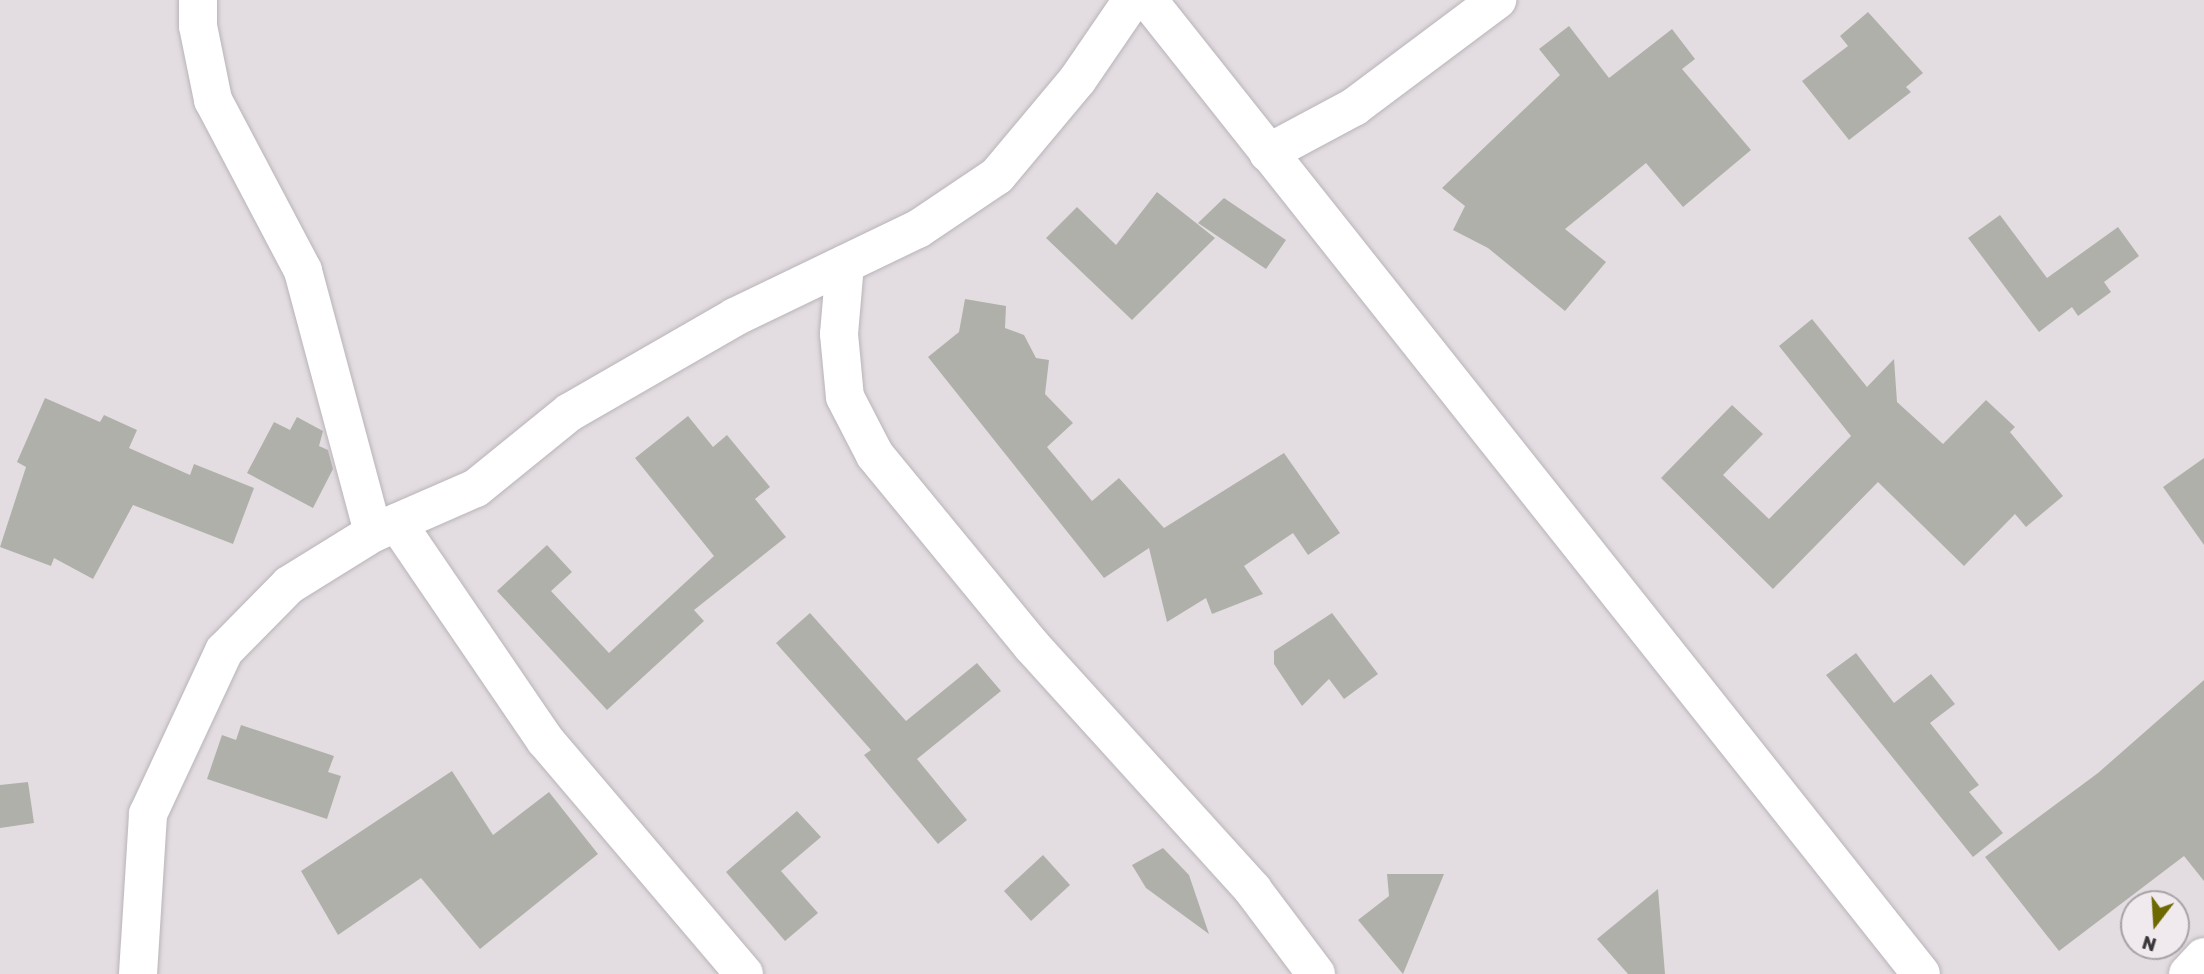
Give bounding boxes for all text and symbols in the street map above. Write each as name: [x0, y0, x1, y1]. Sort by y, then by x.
north arrow: [2120, 890, 2190, 960]
text: N: [2139, 931, 2159, 957]

